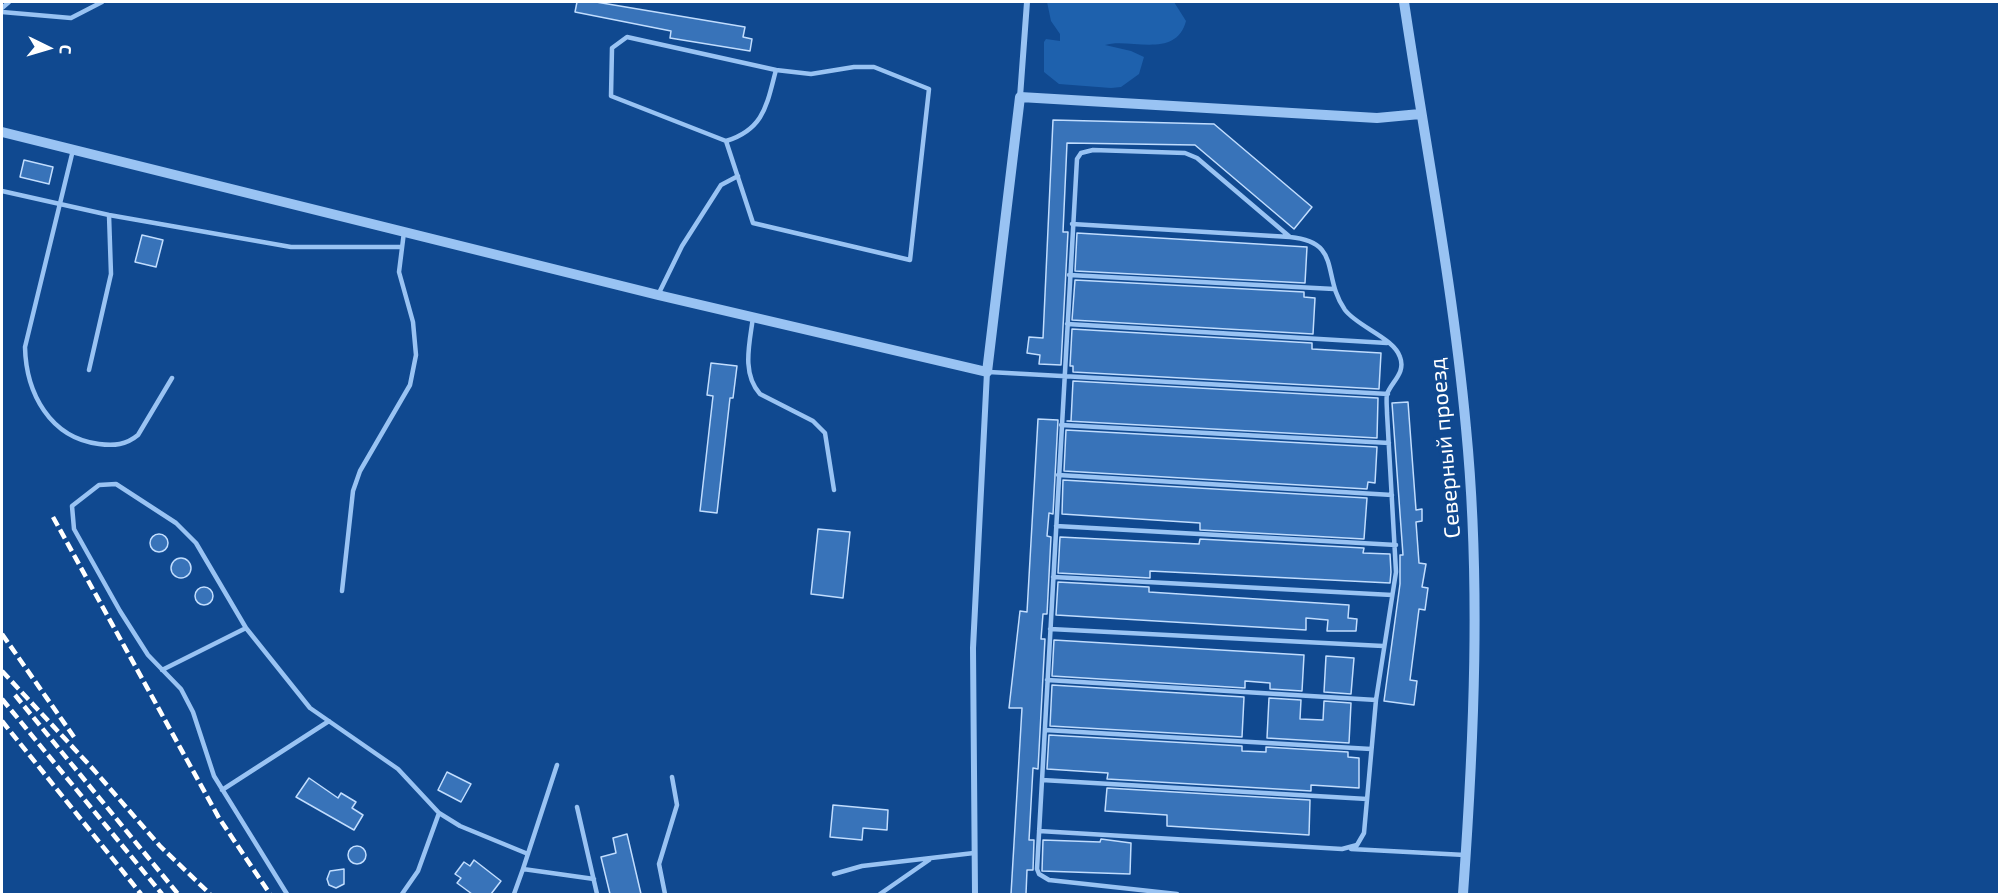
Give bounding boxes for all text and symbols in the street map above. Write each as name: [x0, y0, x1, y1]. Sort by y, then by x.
north arrow: [18, 18, 78, 78]
text: С: [57, 44, 76, 55]
street label: Северный проезд: [1424, 357, 1466, 539]

